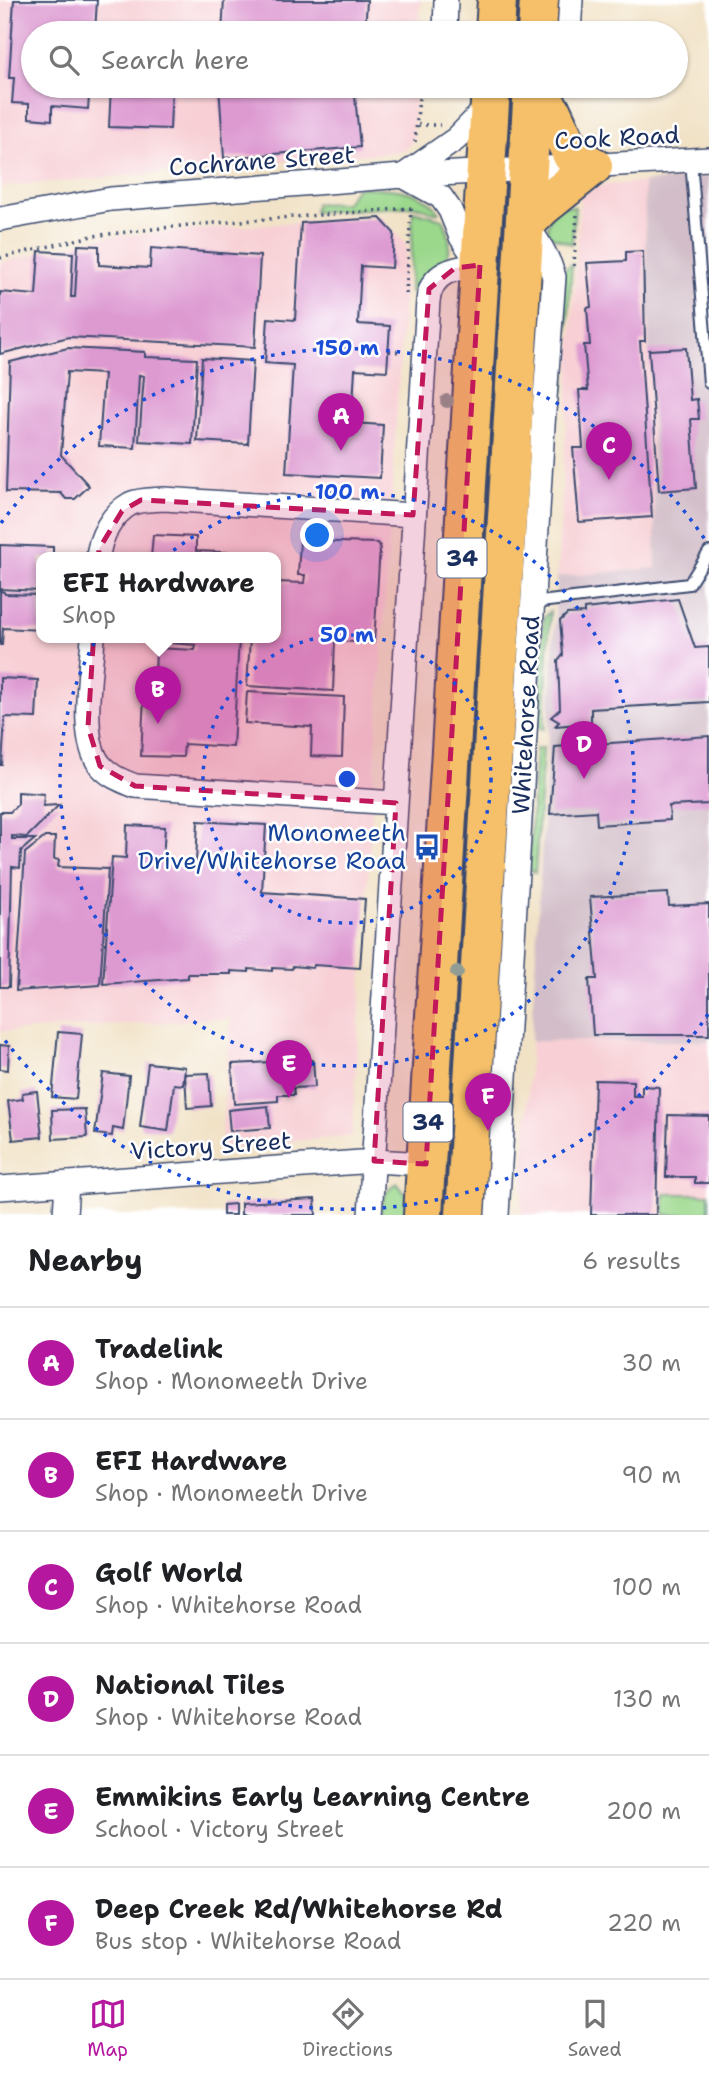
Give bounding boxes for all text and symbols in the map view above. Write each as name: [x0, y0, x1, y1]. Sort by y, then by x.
search box: [21, 21, 688, 98]
icon: search: [45, 41, 83, 79]
text: Search here: [101, 42, 250, 77]
street label: Cook Road: [554, 119, 680, 157]
street label: Cochrane Street: [168, 139, 356, 183]
text: 150 m: [315, 334, 379, 362]
pin: A: [318, 393, 364, 451]
pin: C: [586, 422, 632, 480]
text: 100 m: [315, 478, 379, 506]
your location: [300, 518, 334, 552]
road number: 34: [438, 538, 486, 578]
popup: [36, 552, 281, 643]
text: EFI Hardware: [62, 565, 255, 600]
text: Shop: [62, 600, 116, 630]
street label: Whitehorse Road: [505, 614, 547, 816]
text: 50 m: [320, 621, 374, 649]
pin: B: [135, 666, 181, 724]
pin: D: [561, 721, 607, 779]
centre of rings: [335, 767, 359, 791]
place label: Monomeeth Drive/Whitehorse Road: [138, 817, 406, 877]
bus stop icon: Monomeeth Drive/Whitehorse Road: [412, 832, 442, 862]
pin: E: [266, 1040, 312, 1098]
pin: F: [465, 1073, 511, 1131]
road number: 34: [404, 1102, 452, 1142]
street label: Victory Street: [129, 1124, 293, 1168]
text: Nearby: [28, 1240, 143, 1281]
text: 6 results: [582, 1246, 681, 1276]
text: Tradelink: [95, 1331, 223, 1366]
text: A: [42, 1348, 60, 1378]
text: 30 m: [622, 1348, 681, 1378]
text: Shop · Monomeeth Drive: [95, 1366, 368, 1396]
text: EFI Hardware: [95, 1443, 287, 1478]
text: B: [44, 1460, 58, 1490]
text: 90 m: [621, 1460, 681, 1490]
text: Shop · Monomeeth Drive: [95, 1478, 368, 1508]
text: Golf World: [95, 1555, 243, 1590]
text: C: [44, 1572, 58, 1602]
text: 100 m: [612, 1572, 681, 1602]
text: Shop · Whitehorse Road: [95, 1590, 362, 1620]
text: National Tiles: [95, 1667, 285, 1702]
text: D: [43, 1684, 59, 1714]
text: 130 m: [613, 1684, 681, 1714]
text: Shop · Whitehorse Road: [95, 1702, 362, 1732]
text: Emmikins Early Learning Centre: [95, 1779, 530, 1814]
text: E: [43, 1796, 59, 1826]
text: 200 m: [606, 1796, 681, 1826]
text: School · Victory Street: [95, 1814, 344, 1844]
text: Deep Creek Rd/Whitehorse Rd: [95, 1891, 503, 1926]
text: F: [44, 1908, 58, 1938]
text: 220 m: [607, 1908, 681, 1938]
text: Bus stop · Whitehorse Road: [95, 1926, 401, 1956]
tab: Map: [87, 1995, 128, 2062]
tab: Directions: [303, 1995, 393, 2062]
tab: Saved: [568, 1995, 622, 2062]

